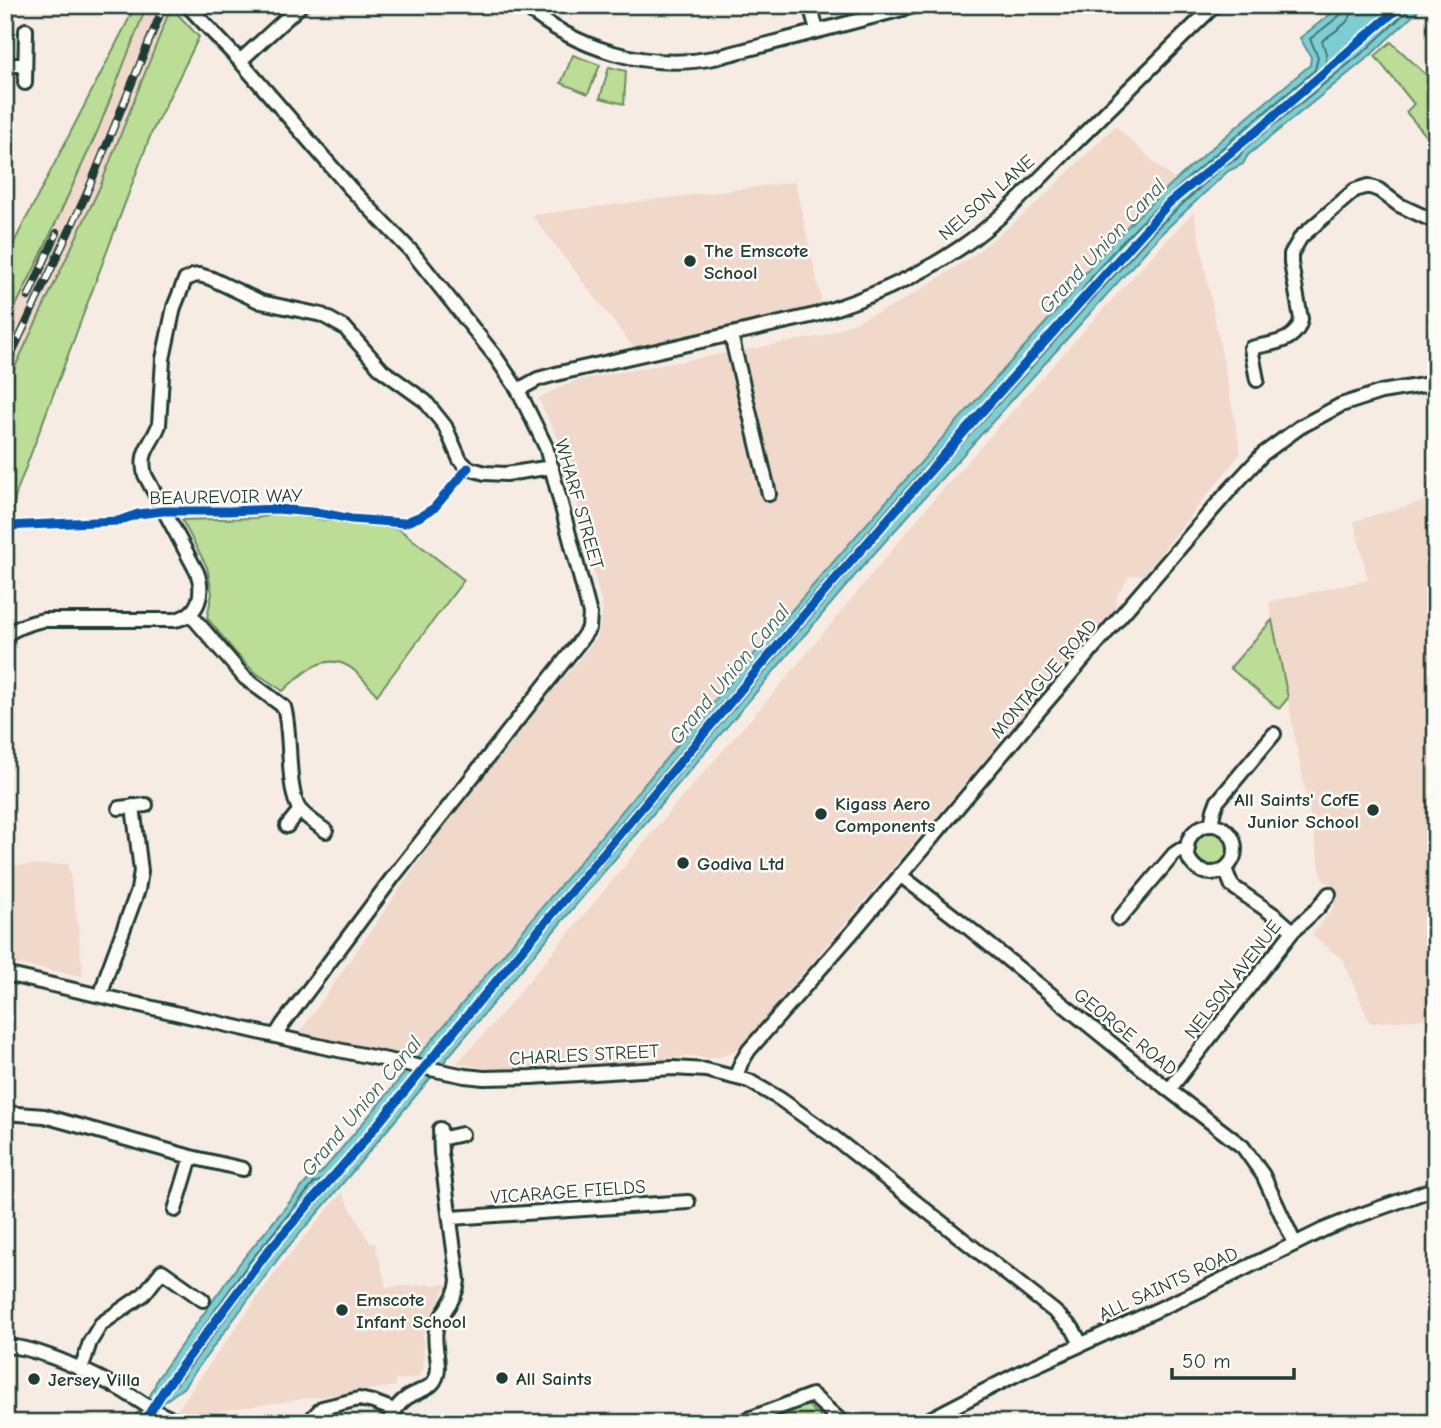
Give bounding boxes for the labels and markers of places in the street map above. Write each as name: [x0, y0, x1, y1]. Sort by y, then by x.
place label: The Emscote School: [704, 240, 808, 284]
marker: The Emscote School: [682, 253, 698, 269]
place label: All Saints' CofE Junior School: [1234, 789, 1359, 833]
place label: Kigass Aero Components: [835, 793, 935, 837]
marker: All Saints' CofE Junior School: [1365, 802, 1381, 818]
marker: Kigass Aero Components: [813, 806, 829, 822]
place label: Godiva Ltd: [697, 853, 784, 875]
marker: Godiva Ltd: [675, 855, 691, 871]
place label: Emscote Infant School: [356, 1289, 466, 1333]
marker: Emscote Infant School: [334, 1302, 350, 1318]
place label: All Saints: [516, 1368, 592, 1390]
place label: Jersey Villa: [48, 1369, 140, 1391]
marker: All Saints: [494, 1370, 510, 1386]
marker: Jersey Villa: [26, 1371, 42, 1387]

